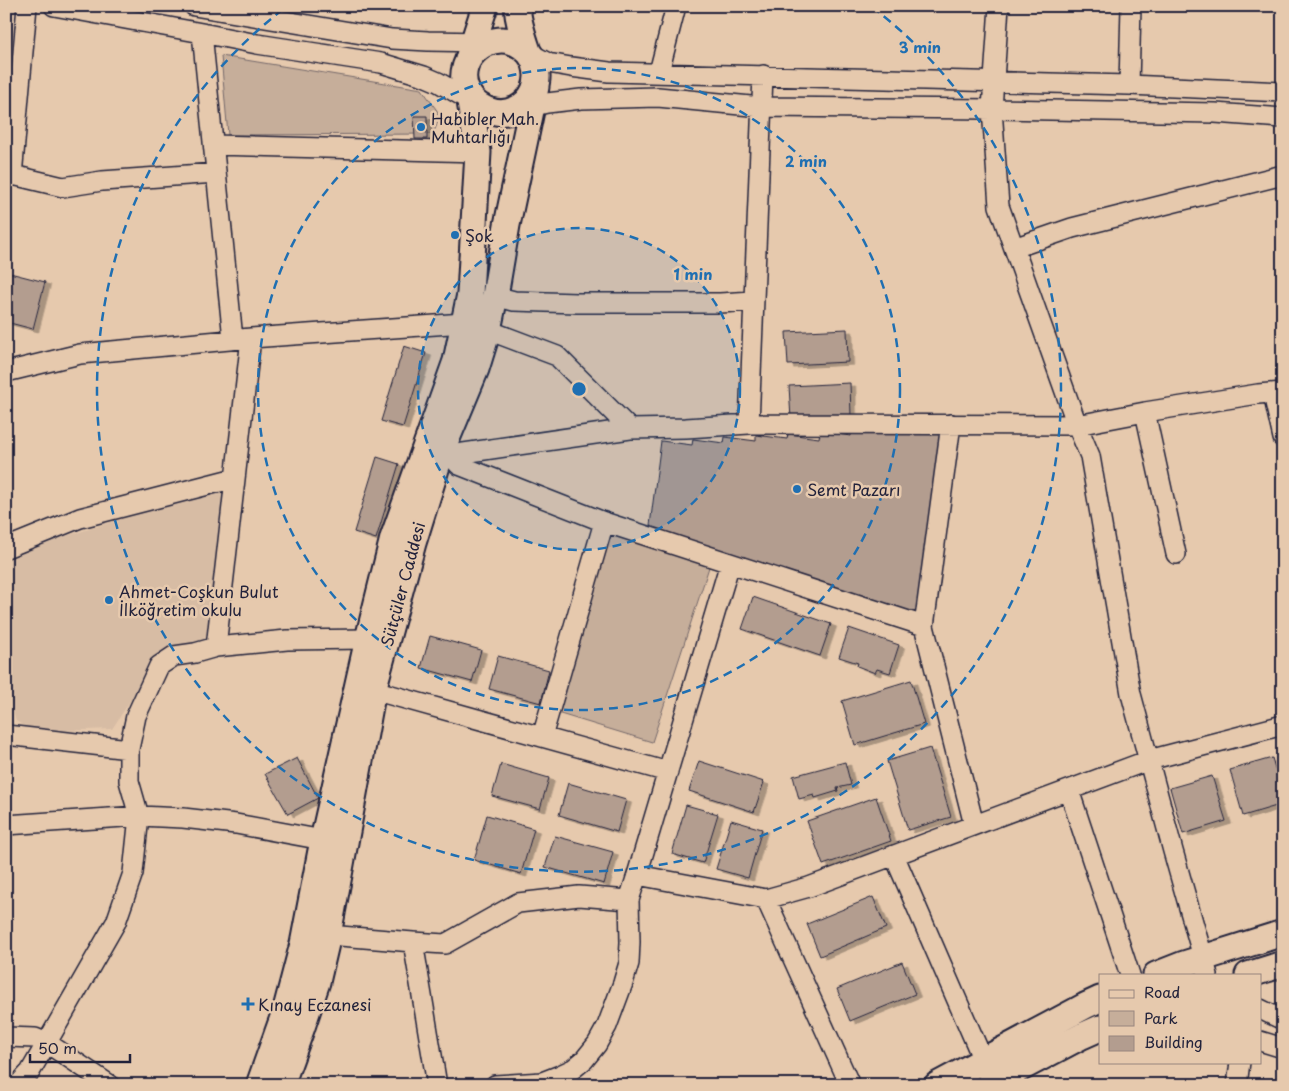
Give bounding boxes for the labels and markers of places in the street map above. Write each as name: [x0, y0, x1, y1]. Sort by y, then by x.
place label: Habibler Mah. Muhtarlığı: [431, 106, 539, 148]
marker: Habibler Mah. Muhtarlığı: [415, 121, 427, 133]
place label: Şok: [465, 223, 494, 247]
marker: Şok: [449, 229, 461, 241]
centre of rings: [570, 380, 588, 398]
place label: Semt Pazarı: [807, 477, 901, 501]
marker: Semt Pazarı: [791, 483, 803, 495]
place label: Ahmet-Coşkun Bulut İlköğretim okulu: [119, 579, 279, 621]
marker: Ahmet-Coşkun Bulut İlköğretim okulu: [103, 594, 115, 606]
place label: Kınay Eczanesi: [258, 992, 372, 1016]
marker: Kınay Eczanesi: [242, 998, 254, 1010]

